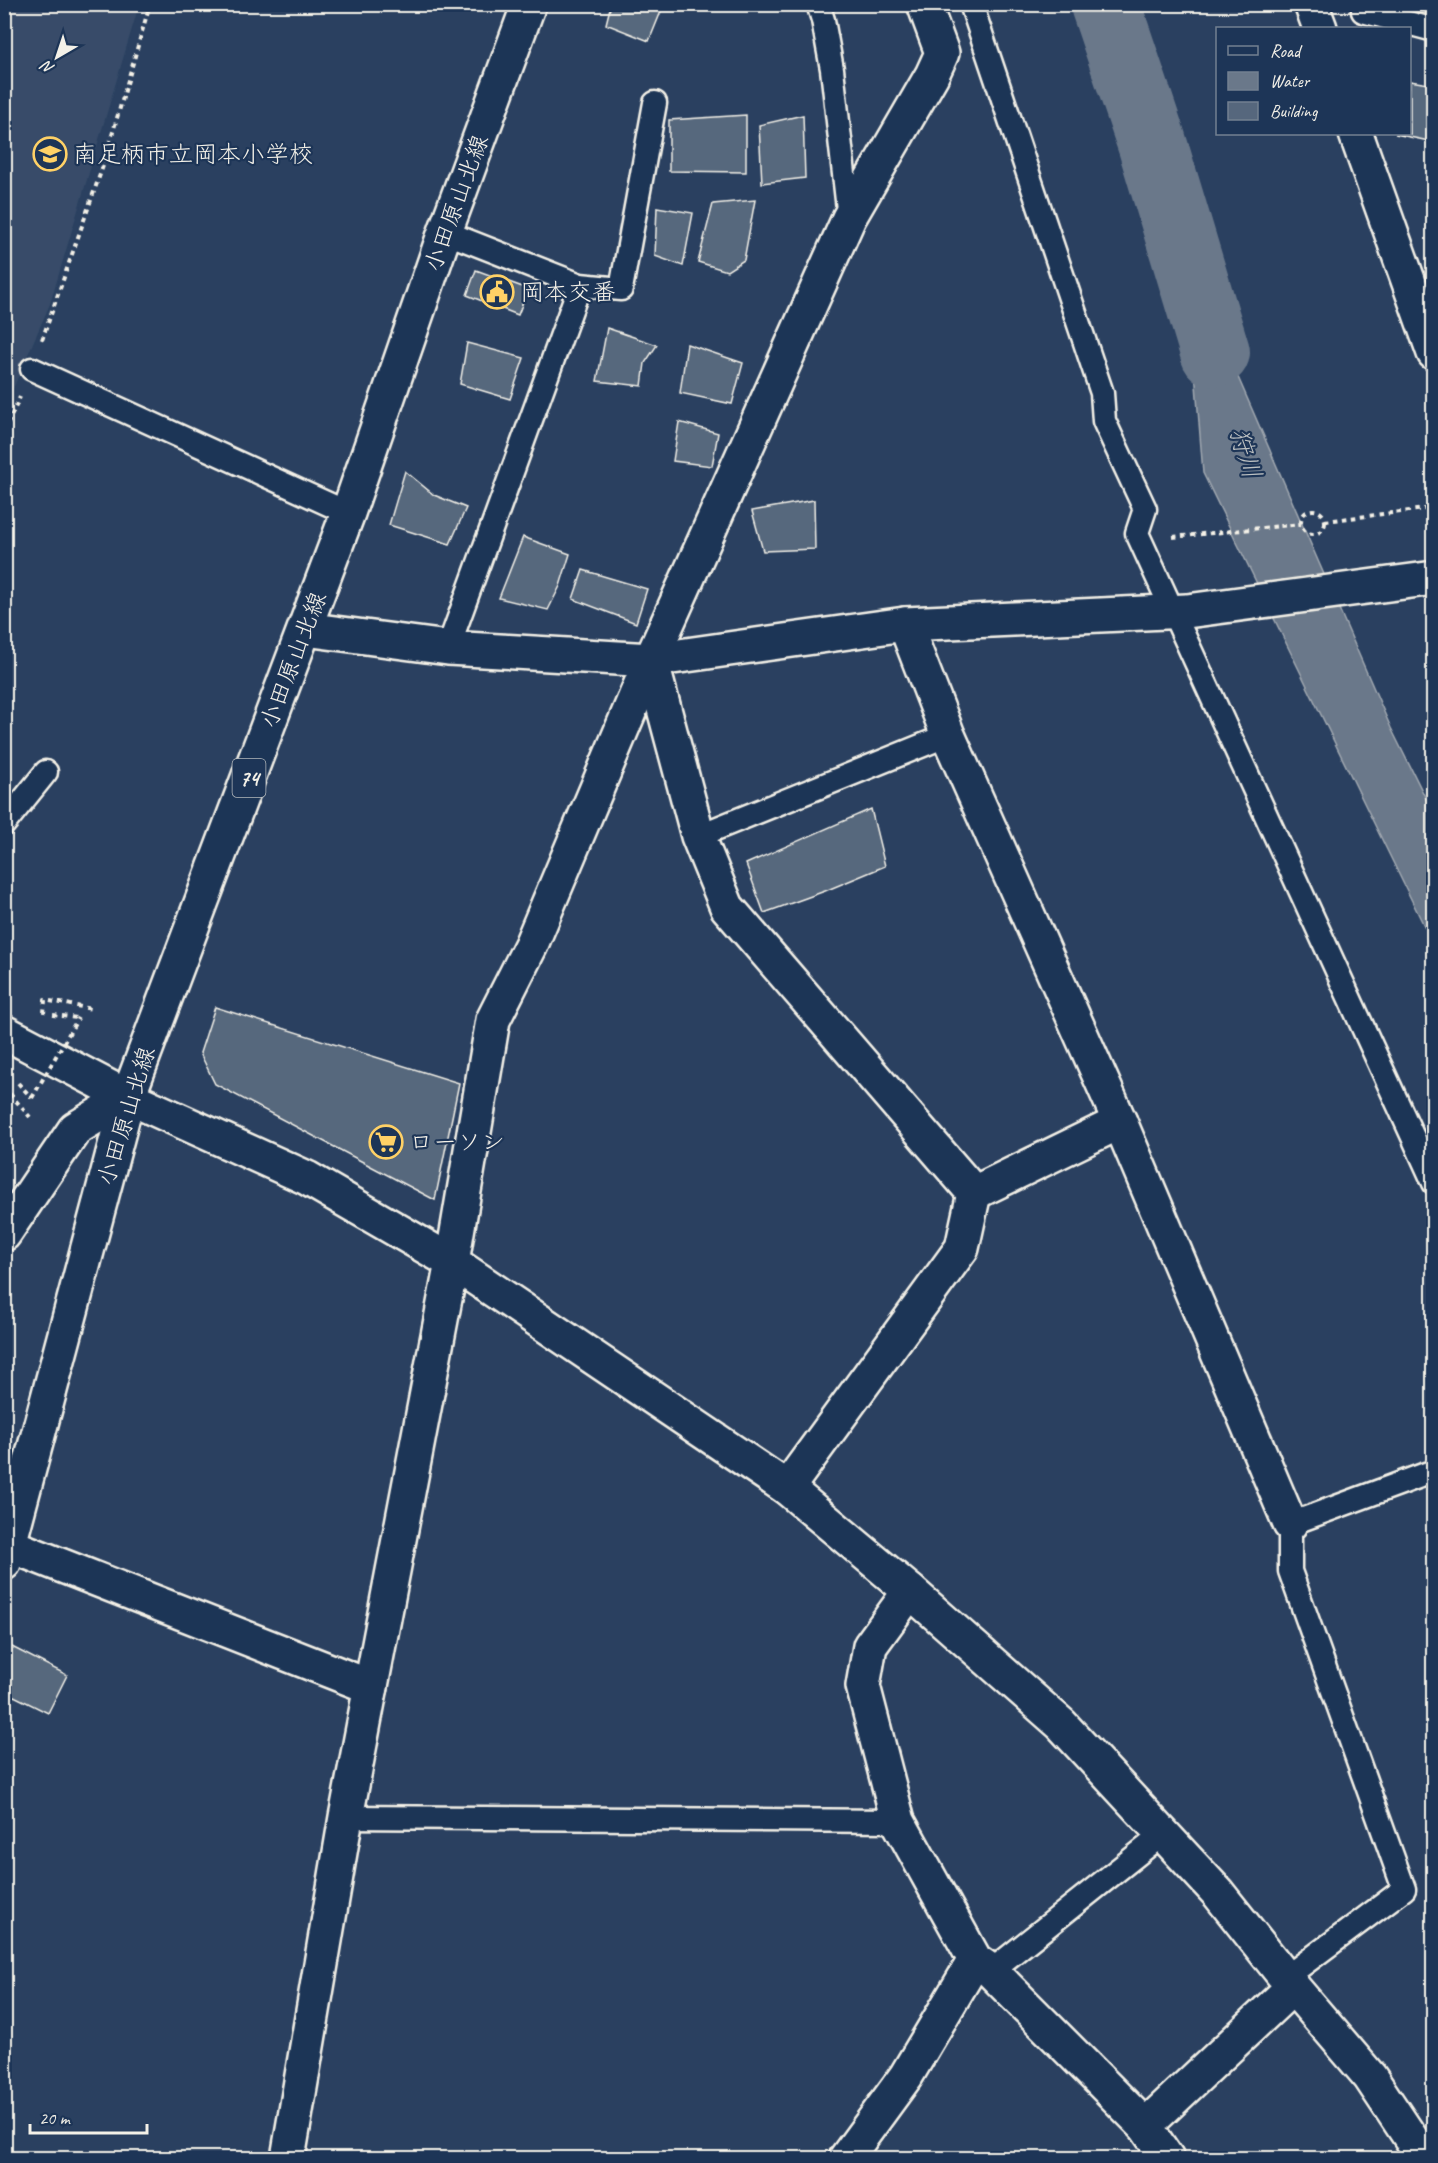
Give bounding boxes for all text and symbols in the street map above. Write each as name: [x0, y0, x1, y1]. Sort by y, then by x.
north arrow: [27, 27, 87, 87]
legend: [1216, 27, 1411, 135]
text: Road: [1270, 40, 1303, 62]
text: N: [36, 55, 58, 79]
text: Water: [1270, 70, 1311, 92]
text: Building: [1270, 100, 1319, 122]
street label: 小田原山北線: [417, 130, 495, 276]
school or university icon: 南足柄市立岡本小学校: [32, 136, 68, 172]
place label: 南足柄市立岡本小学校: [73, 139, 313, 169]
public building icon: 岡本交番: [479, 274, 515, 310]
place label: 岡本交番: [520, 277, 616, 307]
water label: 狩川: [1222, 423, 1269, 483]
street label: 小田原山北線: [253, 587, 333, 733]
road number: 74: [232, 759, 266, 797]
street label: 小田原山北線: [91, 1043, 161, 1189]
supermarket icon: ローソン: [368, 1124, 404, 1160]
place label: ローソン: [409, 1127, 505, 1157]
scale bar: [30, 2097, 147, 2135]
text: 20 m: [39, 2107, 72, 2129]

